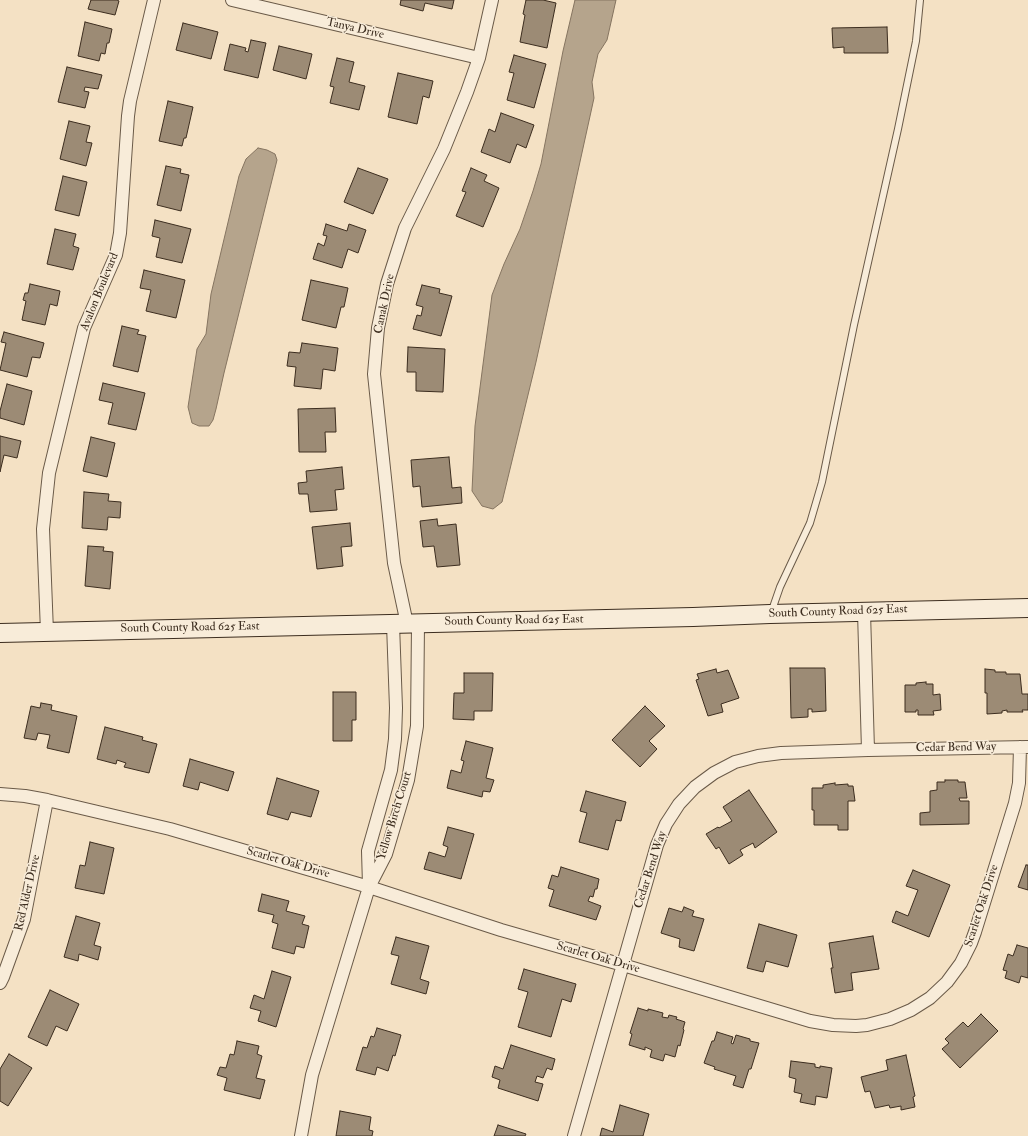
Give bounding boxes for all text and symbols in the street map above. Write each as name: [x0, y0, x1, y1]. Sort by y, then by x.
street label: Tanya Drive: [325, 15, 385, 43]
street label: Avalon Boulevard: [78, 251, 122, 333]
street label: Canak Drive: [372, 273, 398, 335]
street label: South County Road 625 East: [768, 602, 908, 622]
street label: South County Road 625 East: [444, 613, 584, 629]
street label: South County Road 625 East: [120, 620, 260, 636]
street label: Cedar Bend Way: [916, 740, 996, 756]
street label: Yellow Birch Court: [375, 770, 415, 862]
street label: Cedar Bend Way: [632, 830, 670, 910]
street label: Scarlet Oak Drive: [245, 844, 331, 882]
street label: Red Alder Drive: [12, 853, 44, 933]
street label: Scarlet Oak Drive: [962, 863, 1002, 949]
street label: Scarlet Oak Drive: [555, 939, 641, 977]

